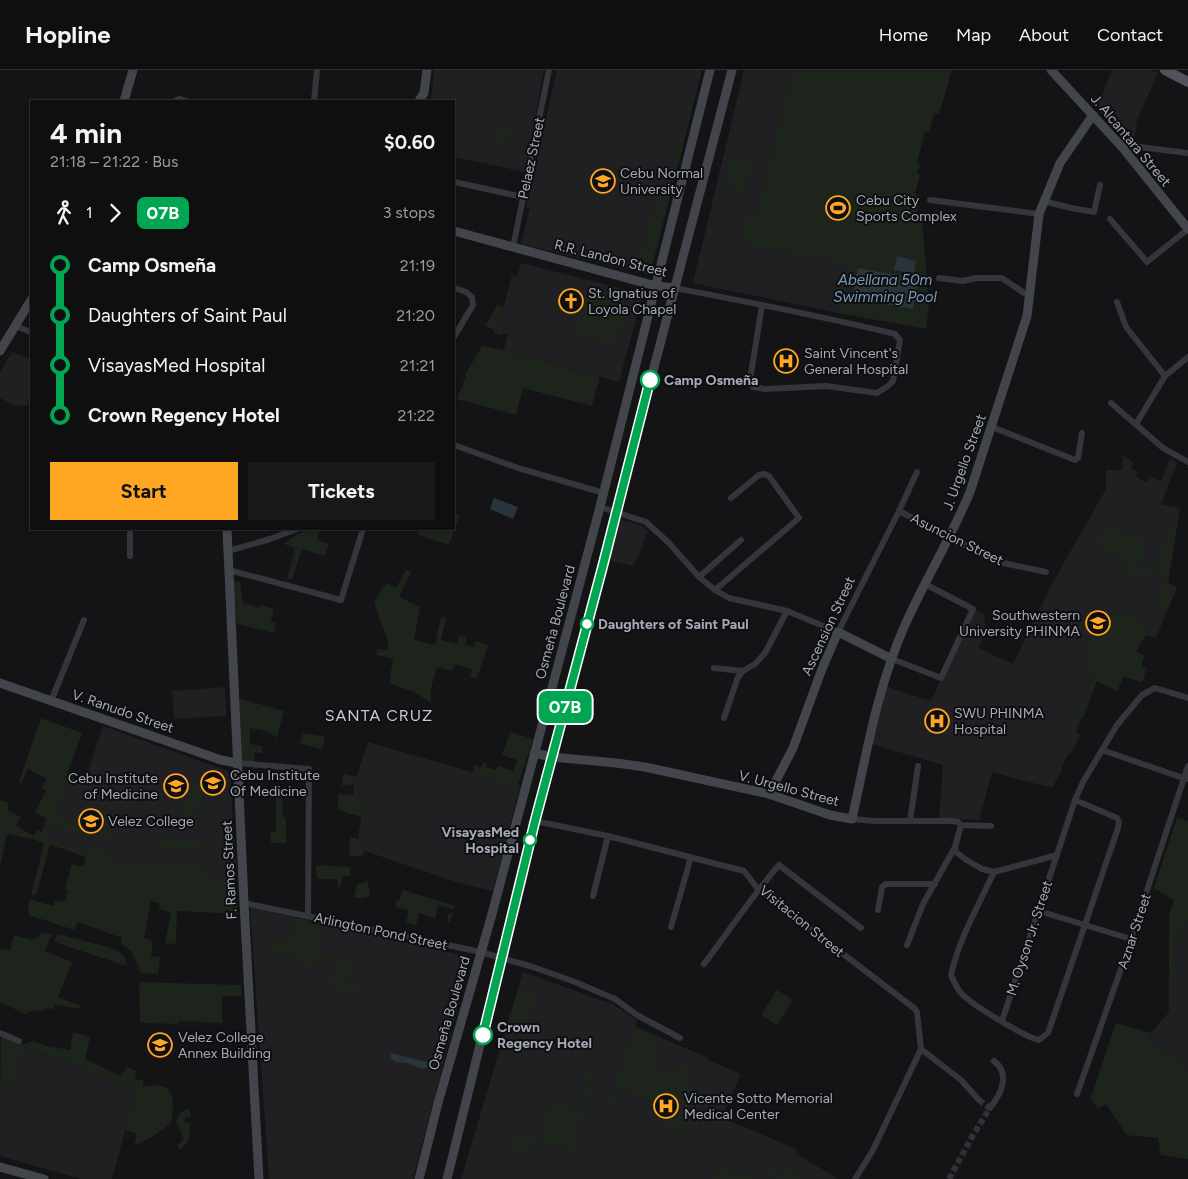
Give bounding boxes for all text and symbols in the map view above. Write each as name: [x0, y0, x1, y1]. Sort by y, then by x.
text: Hopline: [25, 20, 111, 49]
text: Home: [879, 24, 928, 46]
text: Map: [956, 24, 991, 46]
text: About: [1019, 24, 1069, 46]
text: Contact: [1097, 24, 1163, 46]
street label: J. Alcantara Street: [1087, 91, 1174, 190]
text: 4 min: [50, 116, 122, 150]
street label: Pelaez Street: [515, 116, 548, 200]
text: $0.60: [384, 131, 435, 154]
text: 21:18 – 21:22 · Bus: [50, 152, 178, 171]
place label: Cebu Normal University: [620, 165, 703, 198]
school or university icon: Cebu Normal University: [590, 168, 616, 194]
place label: Cebu City Sports Complex: [856, 192, 957, 225]
sports icon: Cebu City Sports Complex: [825, 195, 851, 221]
icon: walk: [50, 199, 78, 227]
icon: forward: [101, 199, 129, 227]
text: 07B: [147, 202, 179, 224]
text: 1: [86, 203, 93, 222]
text: 3 stops: [383, 203, 435, 222]
street label: R.R. Landon Street: [553, 236, 669, 281]
text: Camp Osmeña: [88, 254, 216, 277]
text: 21:19: [400, 256, 435, 275]
water label: Abellana 50m Swimming Pool: [833, 271, 937, 306]
place label: St. Ignatius of Loyola Chapel: [588, 285, 676, 318]
church icon: St. Ignatius of Loyola Chapel: [558, 288, 584, 314]
text: Daughters of Saint Paul: [88, 304, 287, 327]
text: 21:20: [396, 306, 435, 325]
place label: Saint Vincent's General Hospital: [804, 345, 908, 378]
hospital icon: Saint Vincent's General Hospital: [773, 348, 799, 374]
text: VisayasMed Hospital: [88, 354, 265, 377]
text: 21:21: [400, 356, 435, 375]
marker: Camp Osmeña: [640, 370, 660, 390]
place label: Camp Osmeña: [664, 372, 759, 389]
text: Crown Regency Hotel: [88, 404, 280, 427]
text: 21:22: [398, 406, 435, 425]
street label: J. Urgello Street: [939, 412, 990, 513]
button: Start: [50, 462, 238, 520]
button: Tickets: [248, 462, 435, 520]
street label: Asuncion Street: [908, 510, 1006, 569]
street label: Osmeña Boulevard: [532, 563, 579, 681]
street label: Ascension Street: [798, 574, 859, 678]
place label: Southwestern University PHINMA: [959, 607, 1081, 640]
school or university icon: Southwestern University PHINMA: [1085, 610, 1111, 636]
place label: Daughters of Saint Paul: [598, 616, 749, 633]
marker: Daughters of Saint Paul: [580, 617, 594, 631]
street label: V. Ranudo Street: [70, 686, 176, 737]
line badge: 07B: [536, 691, 594, 723]
text: 07B: [549, 696, 581, 718]
place label: SWU PHINMA Hospital: [954, 705, 1044, 738]
district label: SANTA CRUZ: [325, 706, 433, 725]
hospital icon: SWU PHINMA Hospital: [924, 708, 950, 734]
place label: Cebu Institute Of Medicine: [230, 767, 320, 800]
street label: V. Urgello Street: [737, 767, 841, 810]
place label: Cebu Institute of Medicine: [68, 770, 158, 803]
school or university icon: Cebu Institute Of Medicine: [200, 770, 226, 796]
school or university icon: Cebu Institute of Medicine: [163, 773, 189, 799]
school or university icon: Velez College: [78, 808, 104, 834]
place label: Velez College: [108, 813, 194, 830]
street label: F. Ramos Street: [218, 820, 241, 920]
place label: VisayasMed Hospital: [442, 824, 519, 857]
marker: VisayasMed Hospital: [523, 833, 537, 847]
street label: M. Oyson Jr. Street: [1003, 879, 1056, 998]
street label: Visitacion Street: [756, 882, 848, 961]
street label: Aznar Street: [1114, 891, 1155, 971]
street label: Arlington Pond Street: [313, 909, 449, 954]
street label: Osmeña Boulevard: [425, 954, 474, 1072]
place label: Crown Regency Hotel: [497, 1019, 592, 1052]
marker: Crown Regency Hotel: [473, 1025, 493, 1045]
place label: Velez College Annex Building: [178, 1029, 271, 1062]
school or university icon: Velez College Annex Building: [147, 1032, 173, 1058]
place label: Vicente Sotto Memorial Medical Center: [684, 1090, 833, 1123]
hospital icon: Vicente Sotto Memorial Medical Center: [653, 1093, 679, 1119]

